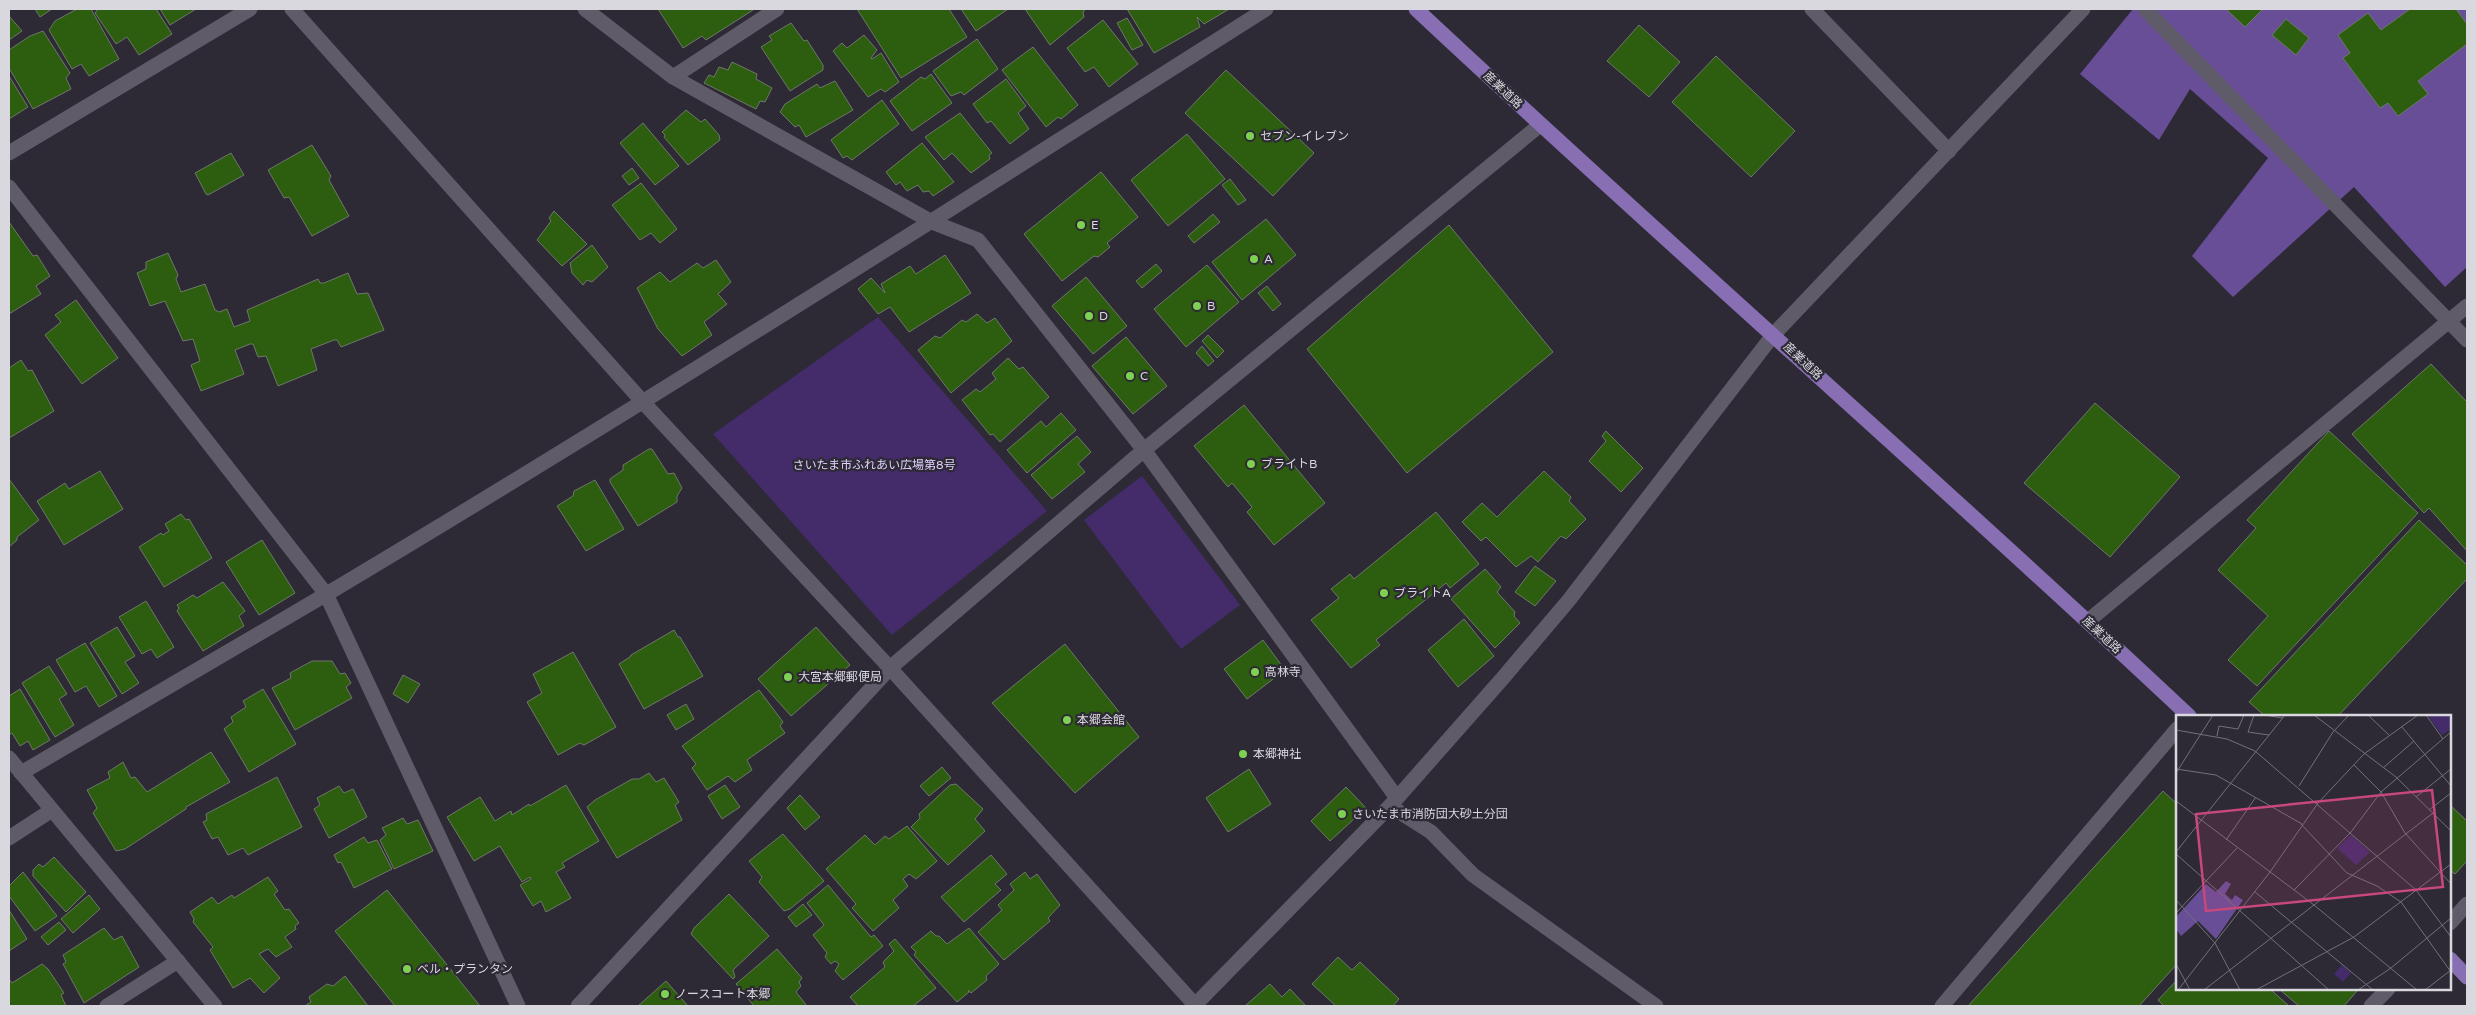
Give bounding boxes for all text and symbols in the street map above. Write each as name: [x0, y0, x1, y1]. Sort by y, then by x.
street label: 産業道路: [1481, 69, 1525, 111]
place label: セブン-イレブン: [1260, 129, 1349, 143]
marker: セブン-イレブン: [1244, 130, 1256, 142]
place label: E: [1091, 218, 1099, 232]
marker: E: [1075, 219, 1087, 231]
place label: A: [1264, 252, 1273, 266]
marker: A: [1248, 253, 1260, 265]
place label: B: [1207, 299, 1215, 313]
marker: B: [1191, 300, 1203, 312]
place label: D: [1099, 309, 1108, 323]
marker: D: [1083, 310, 1095, 322]
street label: 産業道路: [1781, 340, 1825, 382]
place label: C: [1140, 369, 1148, 383]
marker: C: [1124, 370, 1136, 382]
place label: ブライトB: [1261, 457, 1317, 471]
park label: さいたま市ふれあい広場第8号: [792, 458, 956, 472]
marker: ブライトB: [1245, 458, 1257, 470]
place label: ブライトA: [1394, 586, 1451, 600]
marker: ブライトA: [1378, 587, 1390, 599]
street label: 産業道路: [2080, 614, 2124, 656]
place label: 高林寺: [1265, 665, 1301, 679]
marker: 高林寺: [1249, 666, 1261, 678]
place label: 大宮本郷郵便局: [798, 670, 882, 684]
marker: 大宮本郷郵便局: [782, 671, 794, 683]
place label: 本郷会館: [1077, 713, 1125, 727]
marker: 本郷会館: [1061, 714, 1073, 726]
inset map: [2176, 715, 2451, 990]
place label: 本郷神社: [1253, 747, 1301, 761]
marker: 本郷神社: [1237, 748, 1249, 760]
place label: さいたま市消防団大砂土分団: [1352, 807, 1508, 821]
marker: さいたま市消防団大砂土分団: [1336, 808, 1348, 820]
place label: ベル・プランタン: [417, 962, 513, 976]
marker: ベル・プランタン: [401, 963, 413, 975]
place label: ノースコート本郷: [675, 987, 770, 1001]
marker: ノースコート本郷: [659, 988, 671, 1000]

